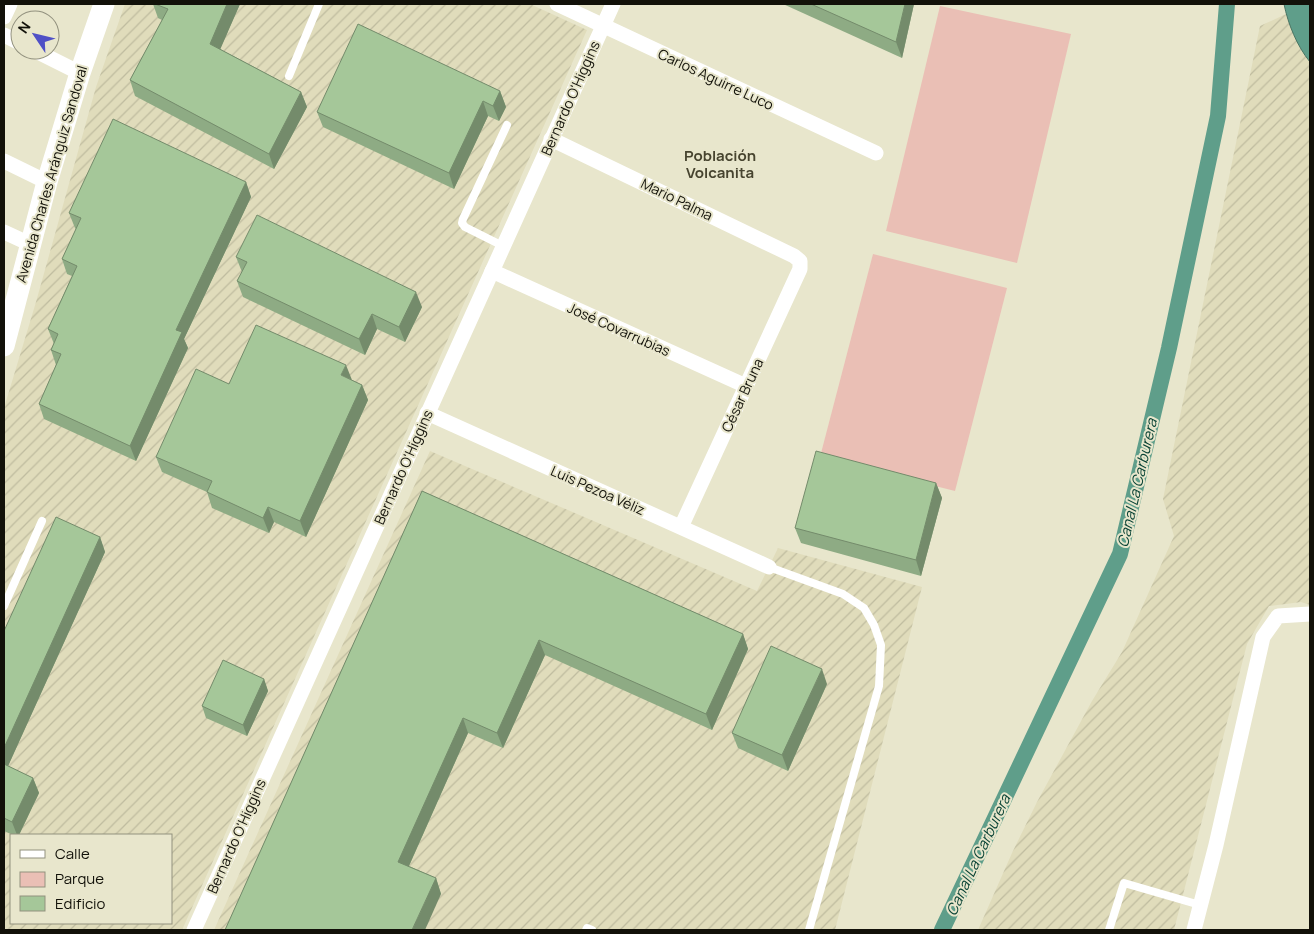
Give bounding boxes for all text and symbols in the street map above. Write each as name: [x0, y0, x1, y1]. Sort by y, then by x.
north arrow: [10, 10, 60, 60]
text: N: [13, 18, 35, 37]
street label: Bernardo O'Higgins: [536, 38, 604, 158]
street label: Carlos Aguirre Luco: [655, 44, 777, 114]
street label: Avenida Charles Aránguiz Sandoval: [11, 63, 91, 285]
district label: Población Volcanita: [684, 145, 756, 183]
street label: Mario Palma: [638, 173, 716, 225]
street label: José Covarrubias: [565, 298, 673, 360]
street label: César Bruna: [717, 355, 767, 435]
street label: Bernardo O'Higgins: [369, 407, 437, 527]
water label: Canal La Carburera: [1112, 416, 1162, 549]
street label: Luis Pezoa Véliz: [548, 461, 648, 519]
street label: Bernardo O'Higgins: [202, 776, 270, 896]
water label: Canal La Carburera: [941, 790, 1016, 919]
legend: [10, 834, 172, 924]
text: Calle: [55, 843, 90, 864]
text: Parque: [55, 868, 104, 889]
text: Edificio: [55, 893, 106, 914]

